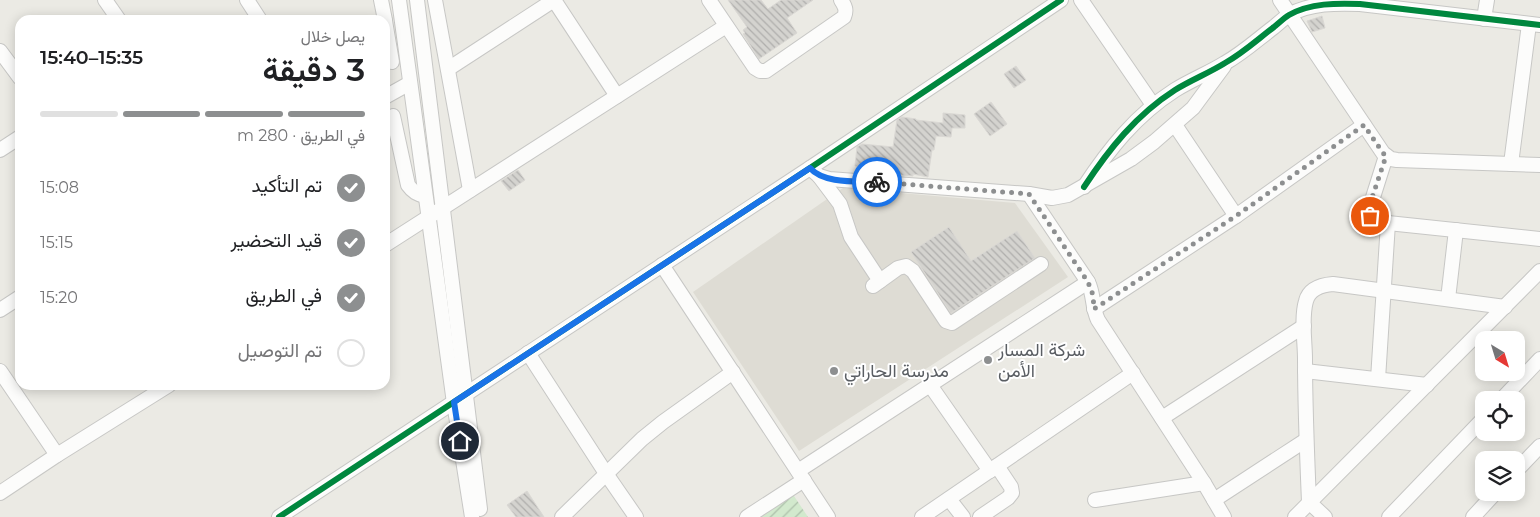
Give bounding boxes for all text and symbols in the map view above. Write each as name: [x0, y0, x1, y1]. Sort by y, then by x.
text: يصل خلال: [301, 27, 365, 46]
text: 15:35–15:40: [40, 46, 143, 69]
text: 3 دقيقة: [262, 50, 365, 89]
text: في الطريق · 280 m: [237, 126, 365, 145]
courier: [852, 157, 902, 207]
icon: bike: [863, 168, 891, 196]
text: تم التأكيد: [252, 174, 322, 197]
icon: check: [337, 174, 365, 202]
text: 15:08: [40, 178, 79, 197]
pin: [1349, 195, 1391, 237]
icon: bag: [1356, 202, 1384, 230]
text: قيد التحضير: [230, 229, 322, 252]
icon: check: [337, 229, 365, 257]
text: 15:15: [40, 233, 73, 252]
text: في الطريق: [245, 284, 322, 307]
icon: check: [337, 284, 365, 312]
text: 15:20: [40, 288, 78, 307]
north arrow: [1475, 331, 1525, 381]
map controls: [1475, 331, 1525, 501]
text: تم التوصيل: [238, 339, 322, 362]
place label: شركة المسار الأمن: [997, 339, 1085, 382]
marker: شركة المسار الأمن: [982, 354, 994, 366]
place label: مدرسة الحاراتي: [844, 360, 949, 386]
marker: مدرسة الحاراتي: [828, 365, 840, 377]
button: locate: [1475, 391, 1525, 441]
pin: [439, 420, 481, 462]
icon: home: [446, 427, 474, 455]
button: layers: [1475, 451, 1525, 501]

